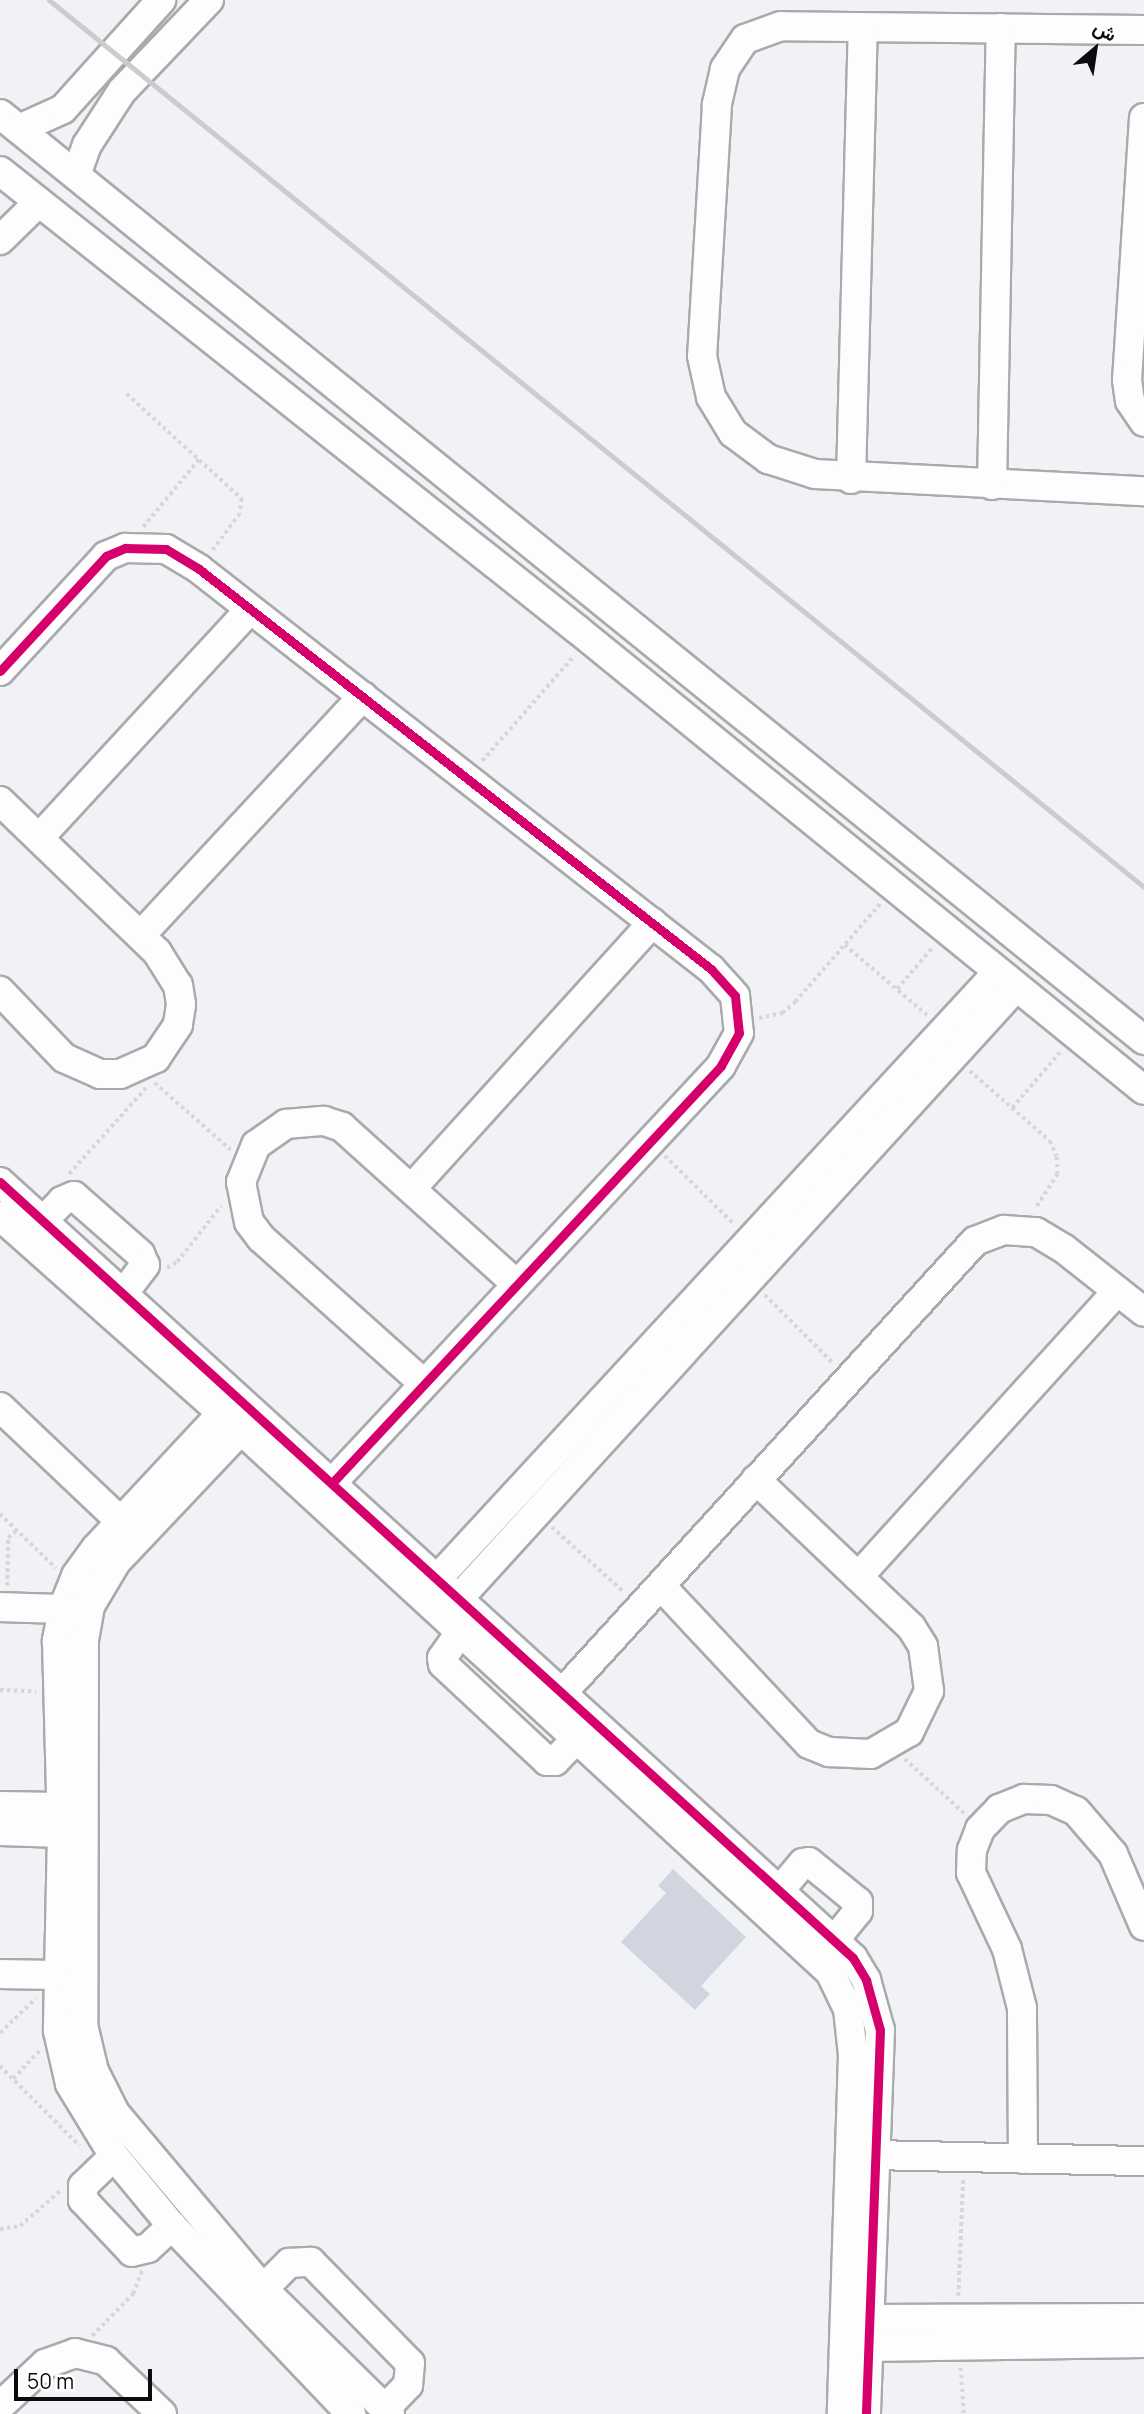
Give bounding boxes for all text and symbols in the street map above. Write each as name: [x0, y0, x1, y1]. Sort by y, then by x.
north arrow: [1060, 14, 1130, 84]
text: ش: [1089, 14, 1121, 48]
scale bar: [18, 2354, 156, 2398]
text: 50 m: [27, 2367, 74, 2395]

